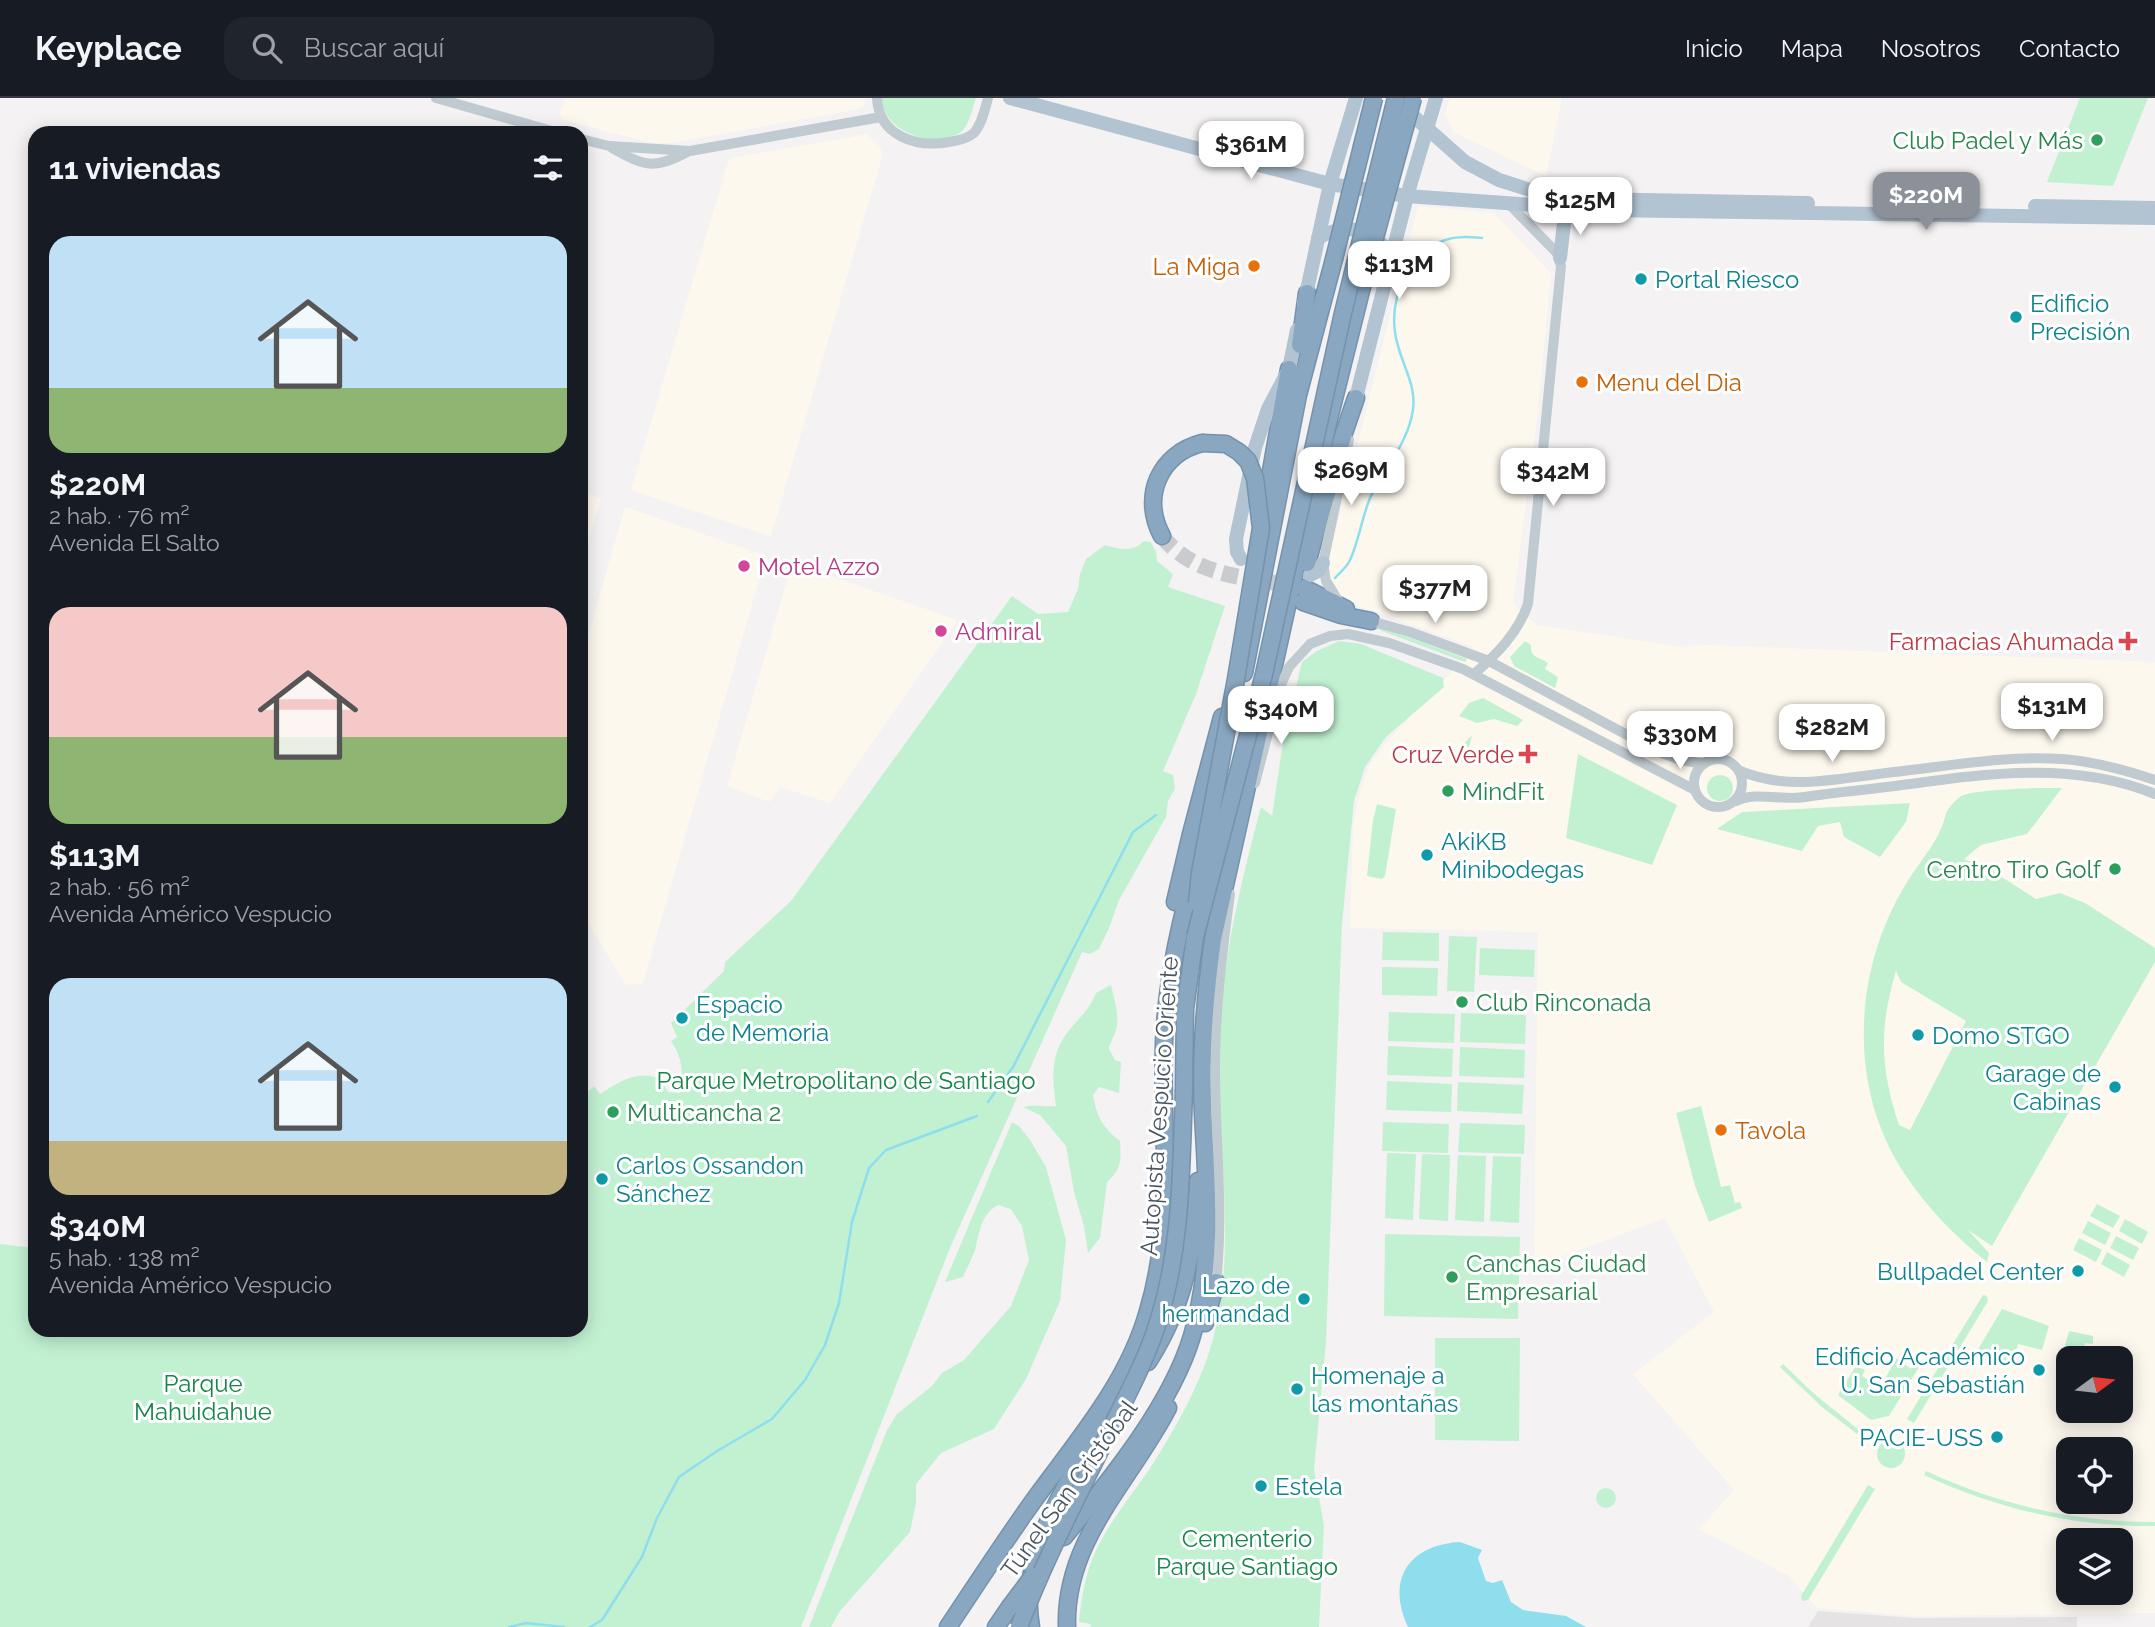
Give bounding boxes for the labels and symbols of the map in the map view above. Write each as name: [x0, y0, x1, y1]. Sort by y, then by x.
pin: $361M: [1202, 122, 1300, 181]
place label: Club Padel y Más: [1893, 126, 2083, 155]
marker: Club Padel y Más: [2089, 132, 2105, 148]
pin: $220M: [1877, 172, 1975, 232]
pin: $125M: [1531, 178, 1629, 237]
pin: $113M: [1350, 242, 1448, 301]
place label: La Miga: [1153, 252, 1240, 281]
marker: La Miga: [1246, 258, 1262, 274]
place label: Portal Riesco: [1655, 265, 1799, 294]
marker: Portal Riesco: [1633, 271, 1649, 287]
place label: Edificio Precisión: [2030, 289, 2131, 346]
marker: Edificio Precisión: [2008, 309, 2024, 325]
place label: Menu del Dia: [1596, 368, 1742, 397]
marker: Menu del Dia: [1574, 374, 1590, 390]
pin: $269M: [1302, 448, 1400, 507]
pin: $342M: [1504, 448, 1602, 508]
place label: Motel Azzo: [758, 552, 880, 581]
marker: Motel Azzo: [736, 558, 752, 574]
pin: $377M: [1386, 566, 1484, 625]
place label: Admiral: [955, 617, 1042, 646]
marker: Admiral: [933, 623, 949, 639]
place label: Farmacias Ahumada: [1889, 627, 2114, 656]
marker: Farmacias Ahumada: [2120, 633, 2136, 649]
pin: $131M: [2003, 684, 2101, 743]
pin: $340M: [1232, 686, 1330, 746]
pin: $282M: [1783, 704, 1881, 764]
pin: $330M: [1631, 712, 1729, 771]
place label: Cruz Verde: [1392, 740, 1514, 769]
marker: Cruz Verde: [1520, 746, 1536, 762]
place label: MindFit: [1462, 777, 1545, 806]
marker: MindFit: [1440, 783, 1456, 799]
place label: AkiKB Minibodegas: [1441, 827, 1584, 884]
marker: AkiKB Minibodegas: [1419, 847, 1435, 863]
place label: Centro Tiro Golf: [1927, 855, 2102, 884]
marker: Centro Tiro Golf: [2107, 861, 2123, 877]
street label: Autopista Vespucio Oriente: [1134, 955, 1184, 1257]
place label: Club Rinconada: [1476, 988, 1651, 1017]
place label: Espacio de Memoria: [696, 990, 829, 1047]
marker: Club Rinconada: [1454, 994, 1470, 1010]
marker: Espacio de Memoria: [674, 1010, 690, 1026]
place label: Domo STGO: [1932, 1021, 2070, 1050]
marker: Domo STGO: [1910, 1027, 1926, 1043]
place label: Garage de Cabinas: [1985, 1059, 2101, 1116]
park label: Parque Metropolitano de Santiago: [657, 1066, 1035, 1095]
marker: Garage de Cabinas: [2107, 1079, 2123, 1095]
place label: Multicancha 2: [627, 1098, 781, 1127]
marker: Multicancha 2: [605, 1104, 621, 1120]
place label: Tavola: [1735, 1116, 1806, 1145]
marker: Tavola: [1713, 1122, 1729, 1138]
place label: Carlos Ossandon Sánchez: [616, 1151, 804, 1208]
marker: Carlos Ossandon Sánchez: [594, 1171, 610, 1187]
place label: Canchas Ciudad Empresarial: [1466, 1249, 1646, 1306]
place label: Bullpadel Center: [1877, 1257, 2065, 1286]
marker: Bullpadel Center: [2070, 1263, 2086, 1279]
marker: Canchas Ciudad Empresarial: [1444, 1269, 1460, 1285]
place label: Lazo de hermandad: [1161, 1271, 1290, 1328]
marker: Lazo de hermandad: [1296, 1291, 1312, 1307]
place label: Edificio Académico U. San Sebastián: [1815, 1342, 2025, 1399]
north arrow: [2056, 1346, 2133, 1423]
place label: Homenaje a las montañas: [1311, 1361, 1458, 1418]
marker: Edificio Académico U. San Sebastián: [2031, 1362, 2047, 1378]
park label: Parque Mahuidahue: [134, 1369, 272, 1426]
marker: Homenaje a las montañas: [1289, 1381, 1305, 1397]
street label: Túnel San Cristóbal: [995, 1394, 1144, 1584]
place label: PACIE-USS: [1859, 1423, 1983, 1452]
marker: PACIE-USS: [1989, 1429, 2005, 1445]
place label: Estela: [1275, 1472, 1343, 1501]
marker: Estela: [1253, 1478, 1269, 1494]
park label: Cementerio Parque Santiago: [1156, 1524, 1338, 1581]

